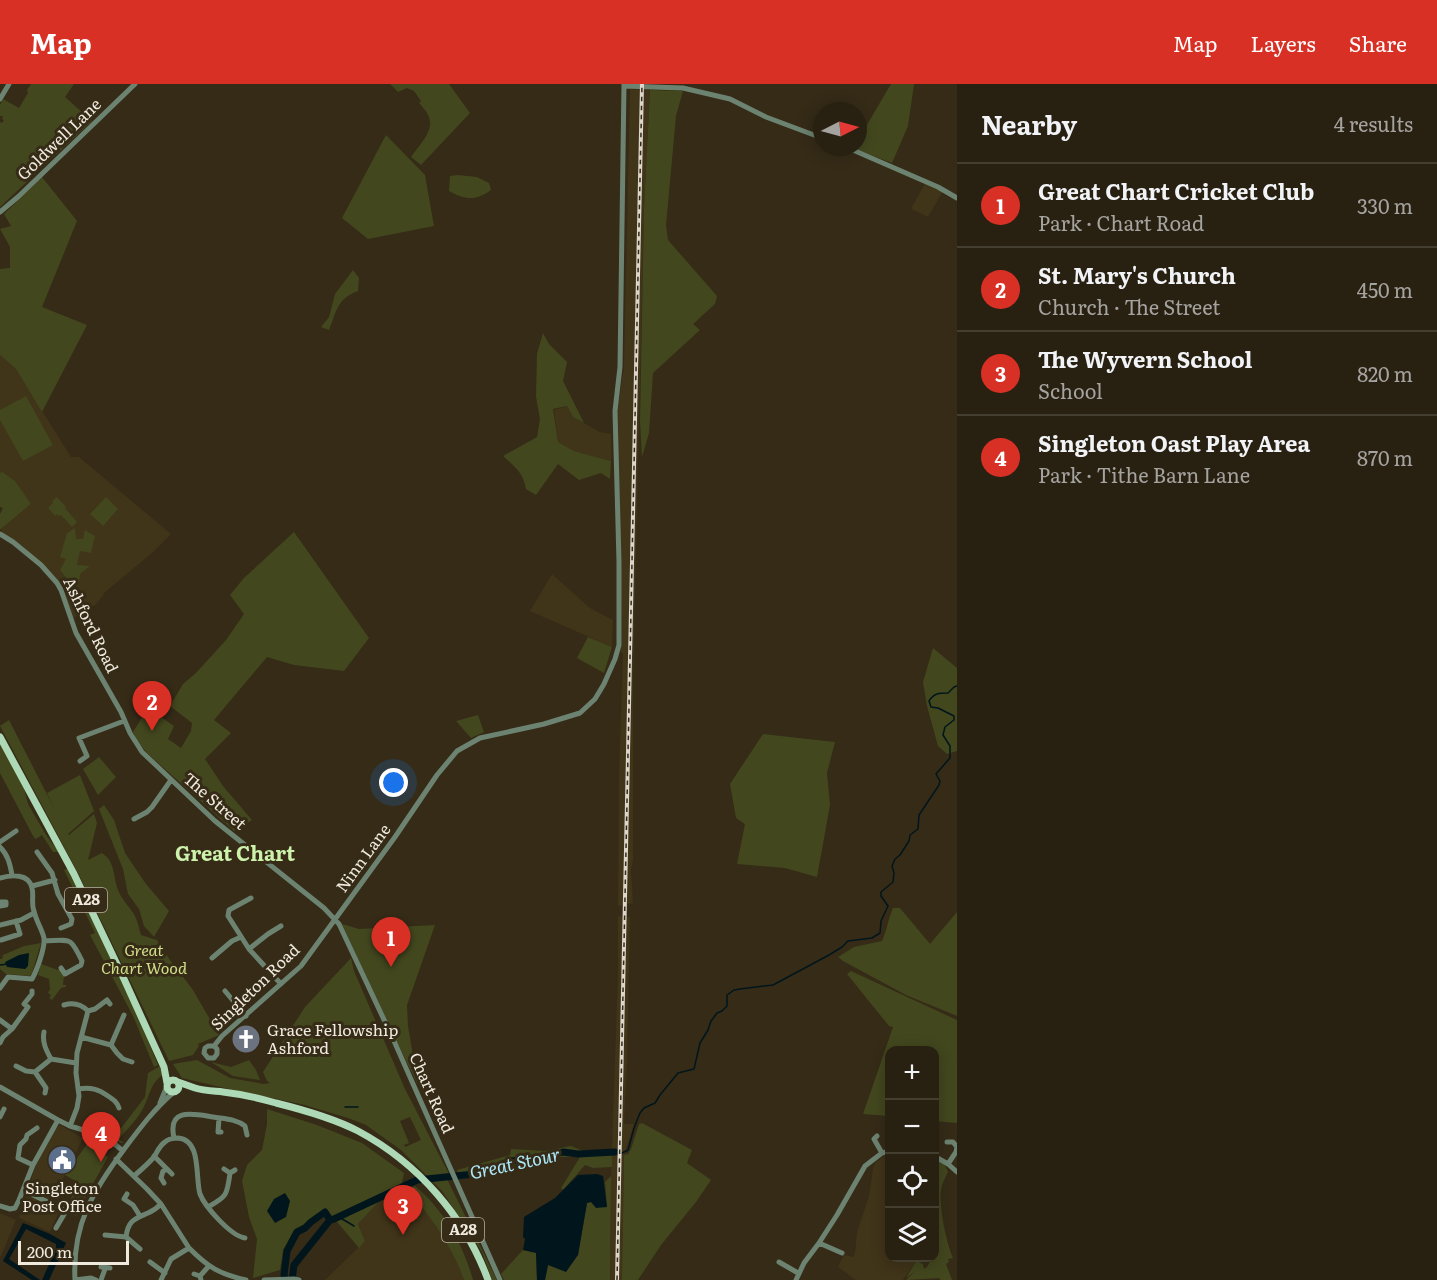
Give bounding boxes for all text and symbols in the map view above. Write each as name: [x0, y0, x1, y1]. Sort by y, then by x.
text: Map: [30, 21, 92, 63]
text: Map: [1173, 27, 1218, 58]
text: Layers: [1251, 27, 1316, 58]
text: Share: [1349, 27, 1407, 58]
street label: Goldwell Lane: [11, 92, 106, 185]
north arrow: [813, 102, 867, 156]
text: Nearby: [981, 104, 1077, 143]
text: 4 results: [1334, 108, 1413, 138]
text: Great Chart Cricket Club: [1038, 174, 1314, 207]
text: 1: [996, 190, 1005, 220]
text: 330 m: [1357, 190, 1413, 220]
text: Park · Chart Road: [1038, 207, 1204, 237]
text: St. Mary's Church: [1038, 258, 1236, 291]
text: 2: [995, 274, 1006, 304]
text: 450 m: [1357, 274, 1413, 304]
text: Church · The Street: [1038, 291, 1220, 321]
text: The Wyvern School: [1038, 342, 1253, 375]
text: 3: [995, 358, 1006, 388]
text: 820 m: [1357, 358, 1413, 388]
text: School: [1038, 375, 1103, 405]
text: Singleton Oast Play Area: [1038, 426, 1310, 459]
text: 4: [994, 442, 1007, 472]
text: 870 m: [1357, 442, 1413, 472]
text: Park · Tithe Barn Lane: [1038, 459, 1250, 489]
street label: Ashford Road: [58, 573, 126, 677]
pin: 2: [132, 682, 172, 731]
street label: The Street: [179, 766, 253, 835]
your location: [379, 768, 408, 797]
street label: Ninn Lane: [329, 818, 395, 897]
district label: Great Chart: [175, 837, 295, 867]
road number: A28: [65, 888, 107, 912]
pin: 1: [372, 918, 410, 967]
park label: Great Chart Wood: [101, 937, 188, 979]
street label: Singleton Road: [204, 937, 304, 1035]
place label: Grace Fellowship Ashford: [267, 1017, 398, 1059]
church icon: Grace Fellowship Ashford: [230, 1023, 262, 1055]
map controls: [885, 1046, 939, 1262]
button: +: [885, 1046, 939, 1100]
street label: Chart Road: [404, 1048, 461, 1137]
button: −: [885, 1100, 939, 1154]
pin: 4: [82, 1112, 120, 1162]
water label: Great Stour: [467, 1140, 563, 1185]
public building icon: Singleton Post Office: [46, 1144, 78, 1176]
button: locate: [885, 1154, 939, 1208]
place label: Singleton Post Office: [22, 1175, 102, 1217]
pin: 3: [384, 1186, 422, 1235]
button: layers: [885, 1208, 939, 1262]
road number: A28: [442, 1218, 484, 1242]
scale bar: [18, 1238, 129, 1266]
text: 200 m: [27, 1239, 72, 1263]

